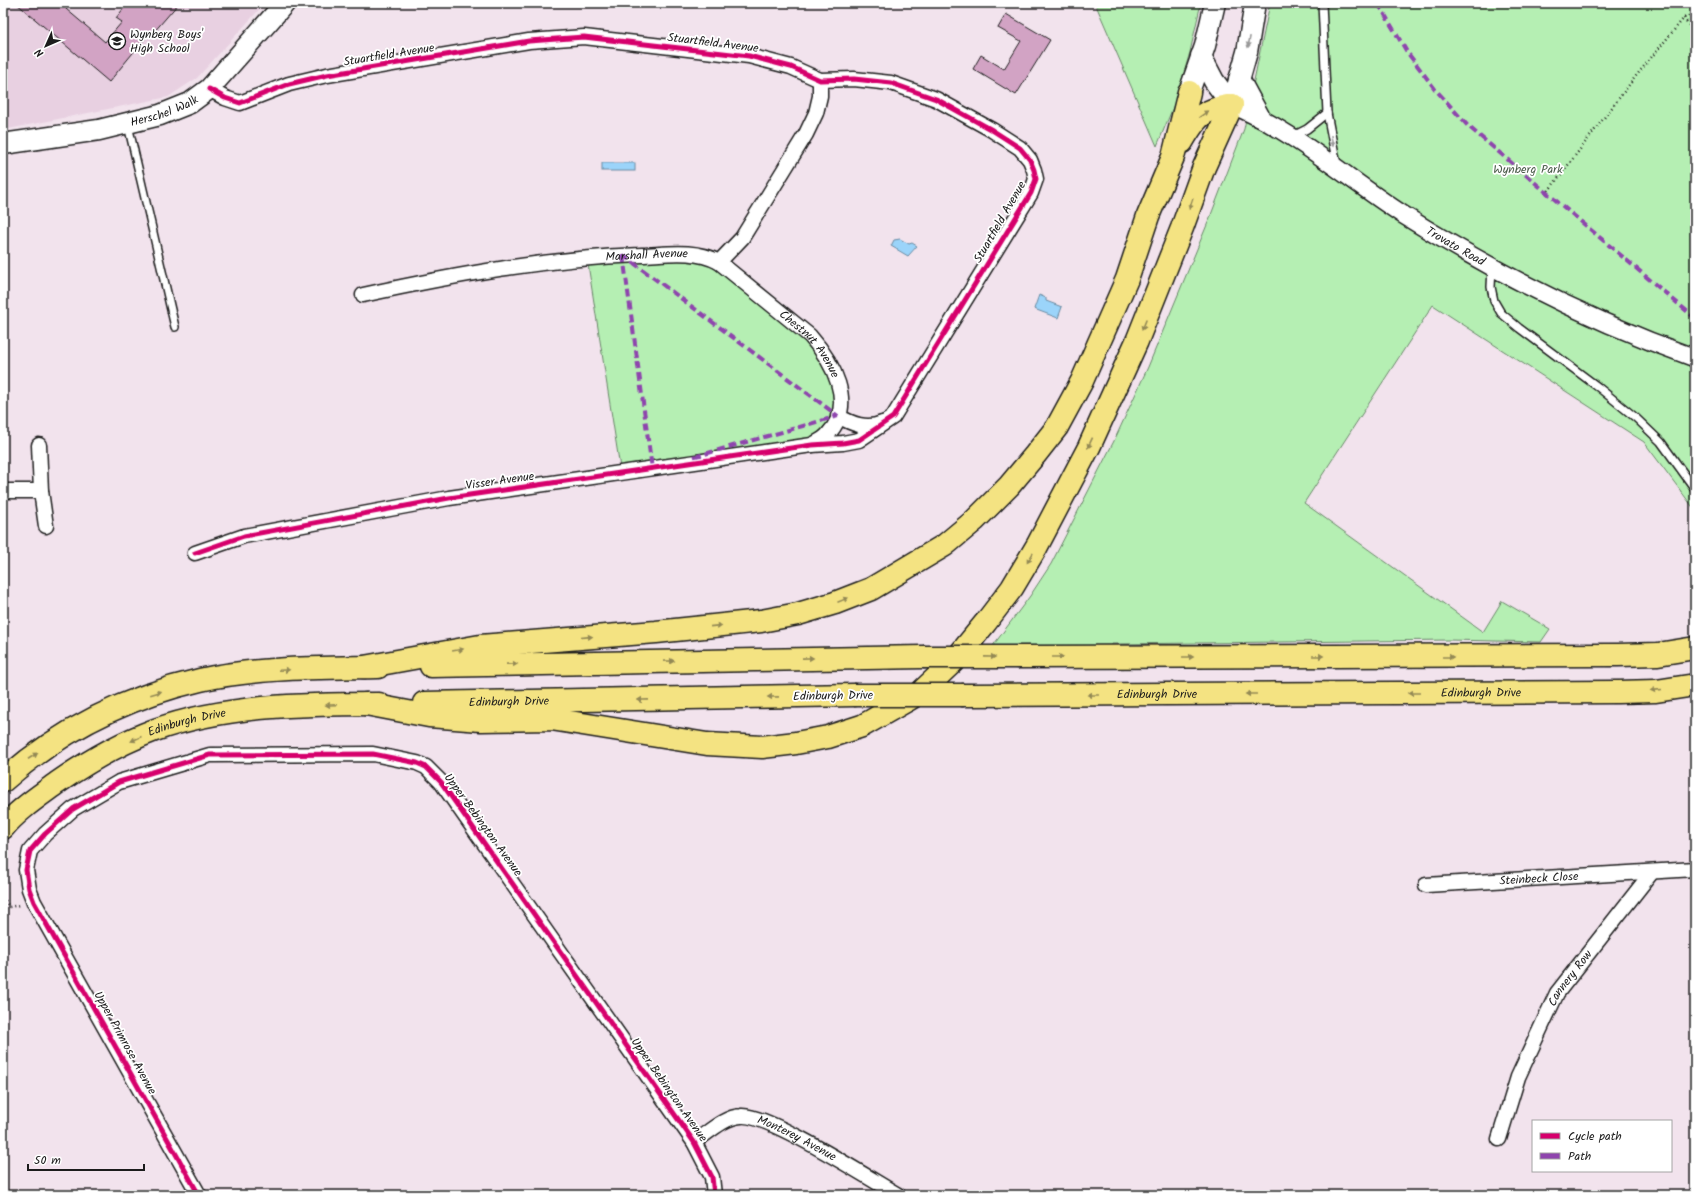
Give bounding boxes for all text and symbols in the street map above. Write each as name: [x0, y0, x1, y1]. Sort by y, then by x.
place label: Wynberg Boys' High School: [130, 25, 203, 58]
north arrow: [26, 26, 66, 66]
street label: Stuartfield Avenue: [666, 28, 760, 58]
school or university icon: Wynberg Boys' High School: [107, 31, 127, 51]
one-way arrow: [1246, 35, 1252, 48]
street label: Stuartfield Avenue: [342, 38, 436, 72]
text: N: [31, 44, 48, 61]
street label: Herschel Walk: [128, 90, 203, 131]
one-way arrow: [1198, 110, 1209, 118]
one-way arrow: [1330, 135, 1336, 147]
park label: Wynberg Park: [1493, 160, 1563, 179]
street label: Stuartfield Avenue: [969, 177, 1031, 267]
one-way arrow: [1187, 198, 1193, 210]
street label: Trovato Road: [1422, 222, 1490, 271]
street label: Marshall Avenue: [605, 244, 689, 266]
street label: Chestnut Avenue: [775, 305, 845, 381]
one-way arrow: [1140, 319, 1146, 331]
one-way arrow: [1087, 438, 1093, 449]
street label: Visser Avenue: [465, 467, 536, 495]
one-way arrow: [1026, 552, 1033, 564]
one-way arrow: [838, 596, 850, 602]
one-way arrow: [710, 622, 722, 629]
one-way arrow: [581, 633, 593, 640]
one-way arrow: [451, 647, 464, 653]
one-way arrow: [1312, 653, 1325, 659]
one-way arrow: [984, 654, 997, 660]
one-way arrow: [1052, 654, 1065, 660]
one-way arrow: [1182, 654, 1195, 660]
one-way arrow: [1442, 654, 1455, 660]
one-way arrow: [802, 655, 814, 662]
one-way arrow: [663, 658, 676, 664]
one-way arrow: [506, 661, 519, 667]
one-way arrow: [278, 667, 290, 674]
street label: Edinburgh Drive: [1441, 683, 1522, 702]
street label: Edinburgh Drive: [1117, 684, 1198, 704]
street label: Edinburgh Drive: [793, 686, 874, 706]
one-way arrow: [1650, 687, 1662, 694]
one-way arrow: [150, 690, 162, 696]
one-way arrow: [1407, 690, 1420, 696]
street label: Edinburgh Drive: [469, 691, 550, 712]
one-way arrow: [1244, 691, 1257, 697]
one-way arrow: [1086, 692, 1099, 698]
one-way arrow: [766, 694, 779, 700]
one-way arrow: [637, 696, 649, 703]
one-way arrow: [325, 702, 337, 709]
street label: Edinburgh Drive: [145, 703, 228, 741]
one-way arrow: [130, 736, 141, 742]
one-way arrow: [28, 752, 38, 760]
street label: Upper Bebington Avenue: [439, 769, 527, 881]
street label: Steinbeck Close: [1499, 866, 1580, 890]
street label: Cannery Row: [1543, 945, 1597, 1009]
street label: Upper Primrose Avenue: [89, 988, 162, 1099]
street label: Upper Bebington Avenue: [626, 1034, 713, 1147]
street label: Monterey Avenue: [755, 1110, 841, 1166]
legend: [1532, 1120, 1672, 1172]
text: Cycle path: [1568, 1127, 1622, 1146]
scale bar: [28, 1146, 144, 1172]
text: Path: [1568, 1147, 1591, 1166]
text: 50 m: [34, 1151, 61, 1170]

